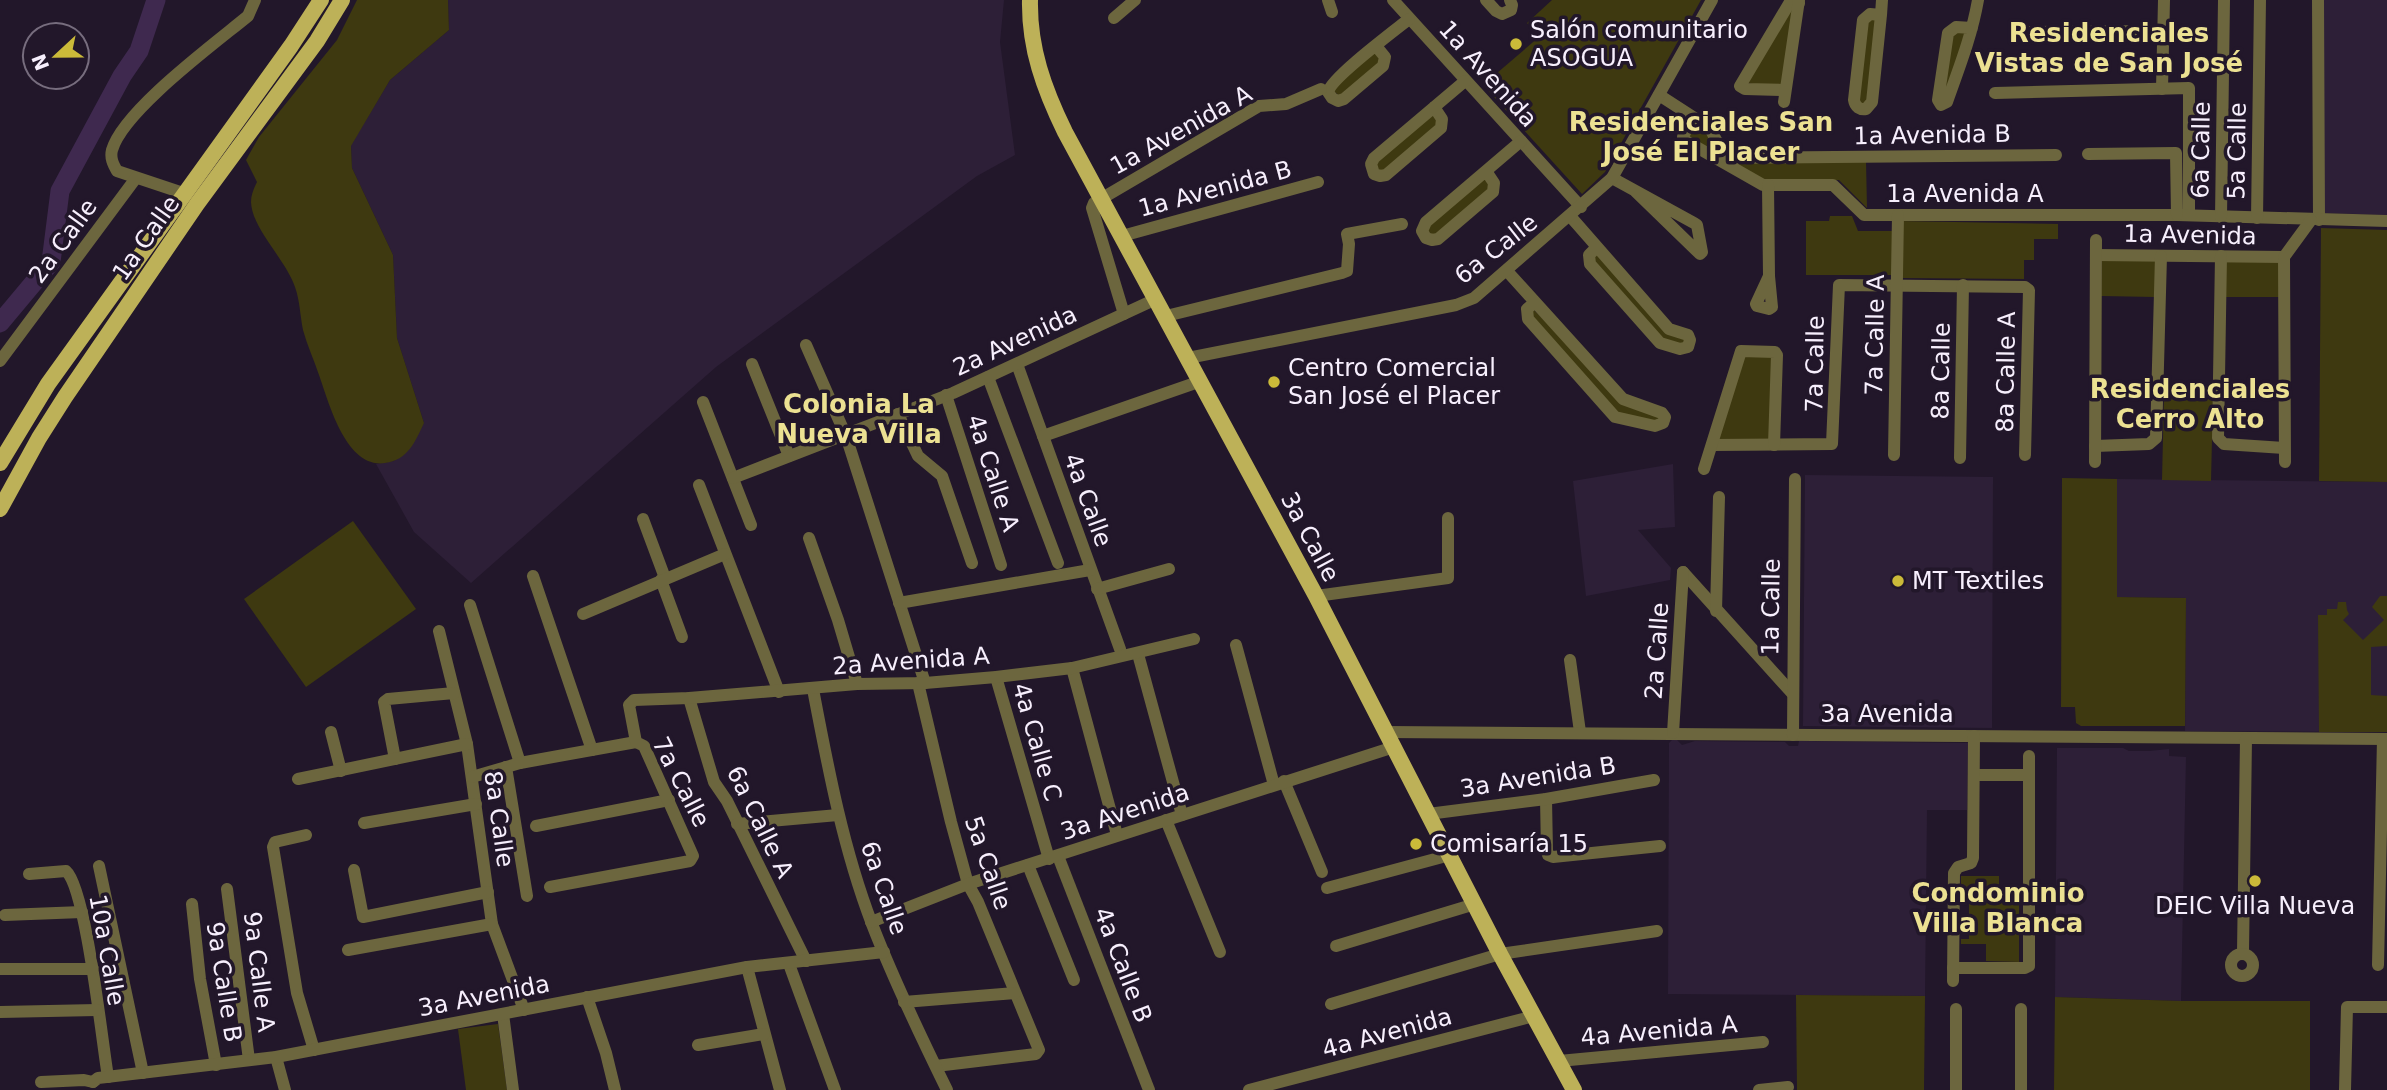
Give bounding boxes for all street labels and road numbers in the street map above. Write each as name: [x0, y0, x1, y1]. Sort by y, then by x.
street label: 1a Avenida: [1433, 15, 1543, 133]
street label: 1a Avenida A: [1105, 79, 1257, 180]
street label: 6a Calle: [2186, 101, 2216, 199]
street label: 5a Calle: [2222, 102, 2252, 200]
street label: 1a Avenida B: [1853, 120, 2011, 150]
street label: 1a Avenida B: [1135, 155, 1295, 223]
street label: 1a Avenida A: [1886, 180, 2044, 208]
street label: 1a Calle: [107, 190, 185, 286]
street label: 2a Calle: [23, 193, 103, 289]
street label: 6a Calle: [1449, 208, 1543, 290]
street label: 1a Avenida: [2123, 220, 2257, 250]
street label: 7a Calle A: [1860, 274, 1890, 396]
street label: 2a Avenida: [949, 300, 1081, 382]
street label: 8a Calle A: [1991, 311, 2021, 433]
street label: 7a Calle: [1800, 315, 1830, 413]
street label: 8a Calle: [1926, 322, 1956, 420]
street label: 4a Calle A: [961, 411, 1025, 536]
street label: 4a Calle: [1058, 450, 1118, 550]
street label: 3a Calle: [1275, 488, 1345, 586]
street label: 1a Calle: [1756, 558, 1786, 656]
street label: 2a Calle: [1640, 602, 1674, 700]
street label: 2a Avenida A: [831, 642, 991, 680]
street label: 4a Calle C: [1007, 680, 1067, 804]
street label: 3a Avenida: [1820, 700, 1954, 728]
street label: 7a Calle: [646, 732, 716, 832]
street label: 3a Avenida B: [1458, 751, 1618, 803]
street label: 6a Calle A: [721, 761, 799, 883]
street label: 8a Calle: [478, 769, 520, 869]
street label: 3a Avenida: [1057, 778, 1193, 846]
street label: 5a Calle: [959, 813, 1017, 913]
street label: 6a Calle: [855, 838, 913, 938]
street label: 10a Calle: [83, 892, 131, 1008]
street label: 4a Calle B: [1088, 903, 1158, 1027]
street label: 9a Calle A: [238, 910, 280, 1034]
street label: 9a Calle B: [201, 920, 247, 1044]
street label: 3a Avenida: [416, 970, 552, 1022]
street label: 4a Avenida: [1319, 1002, 1455, 1064]
street label: 4a Avenida A: [1579, 1010, 1739, 1052]

